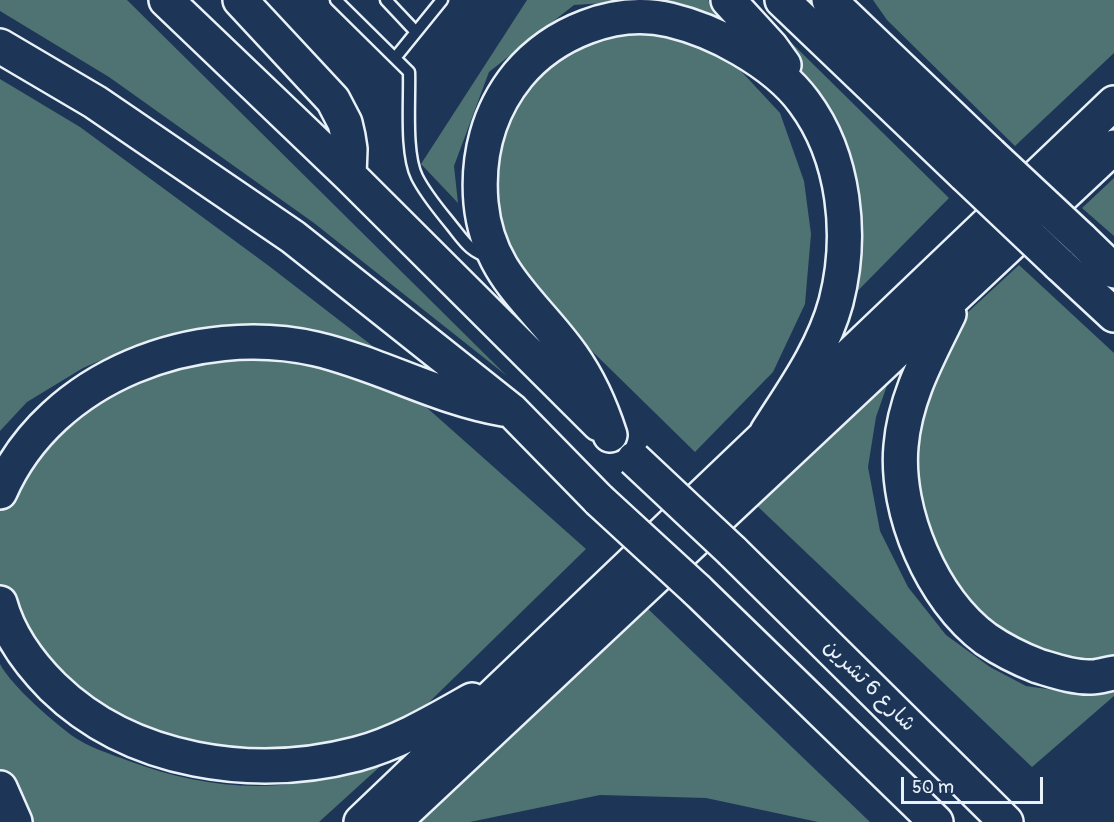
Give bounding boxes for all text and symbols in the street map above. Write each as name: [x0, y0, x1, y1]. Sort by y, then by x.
street label: شارع 6 تشرين: [818, 635, 920, 737]
scale bar: [904, 765, 1046, 803]
text: 50 m: [912, 776, 954, 799]

